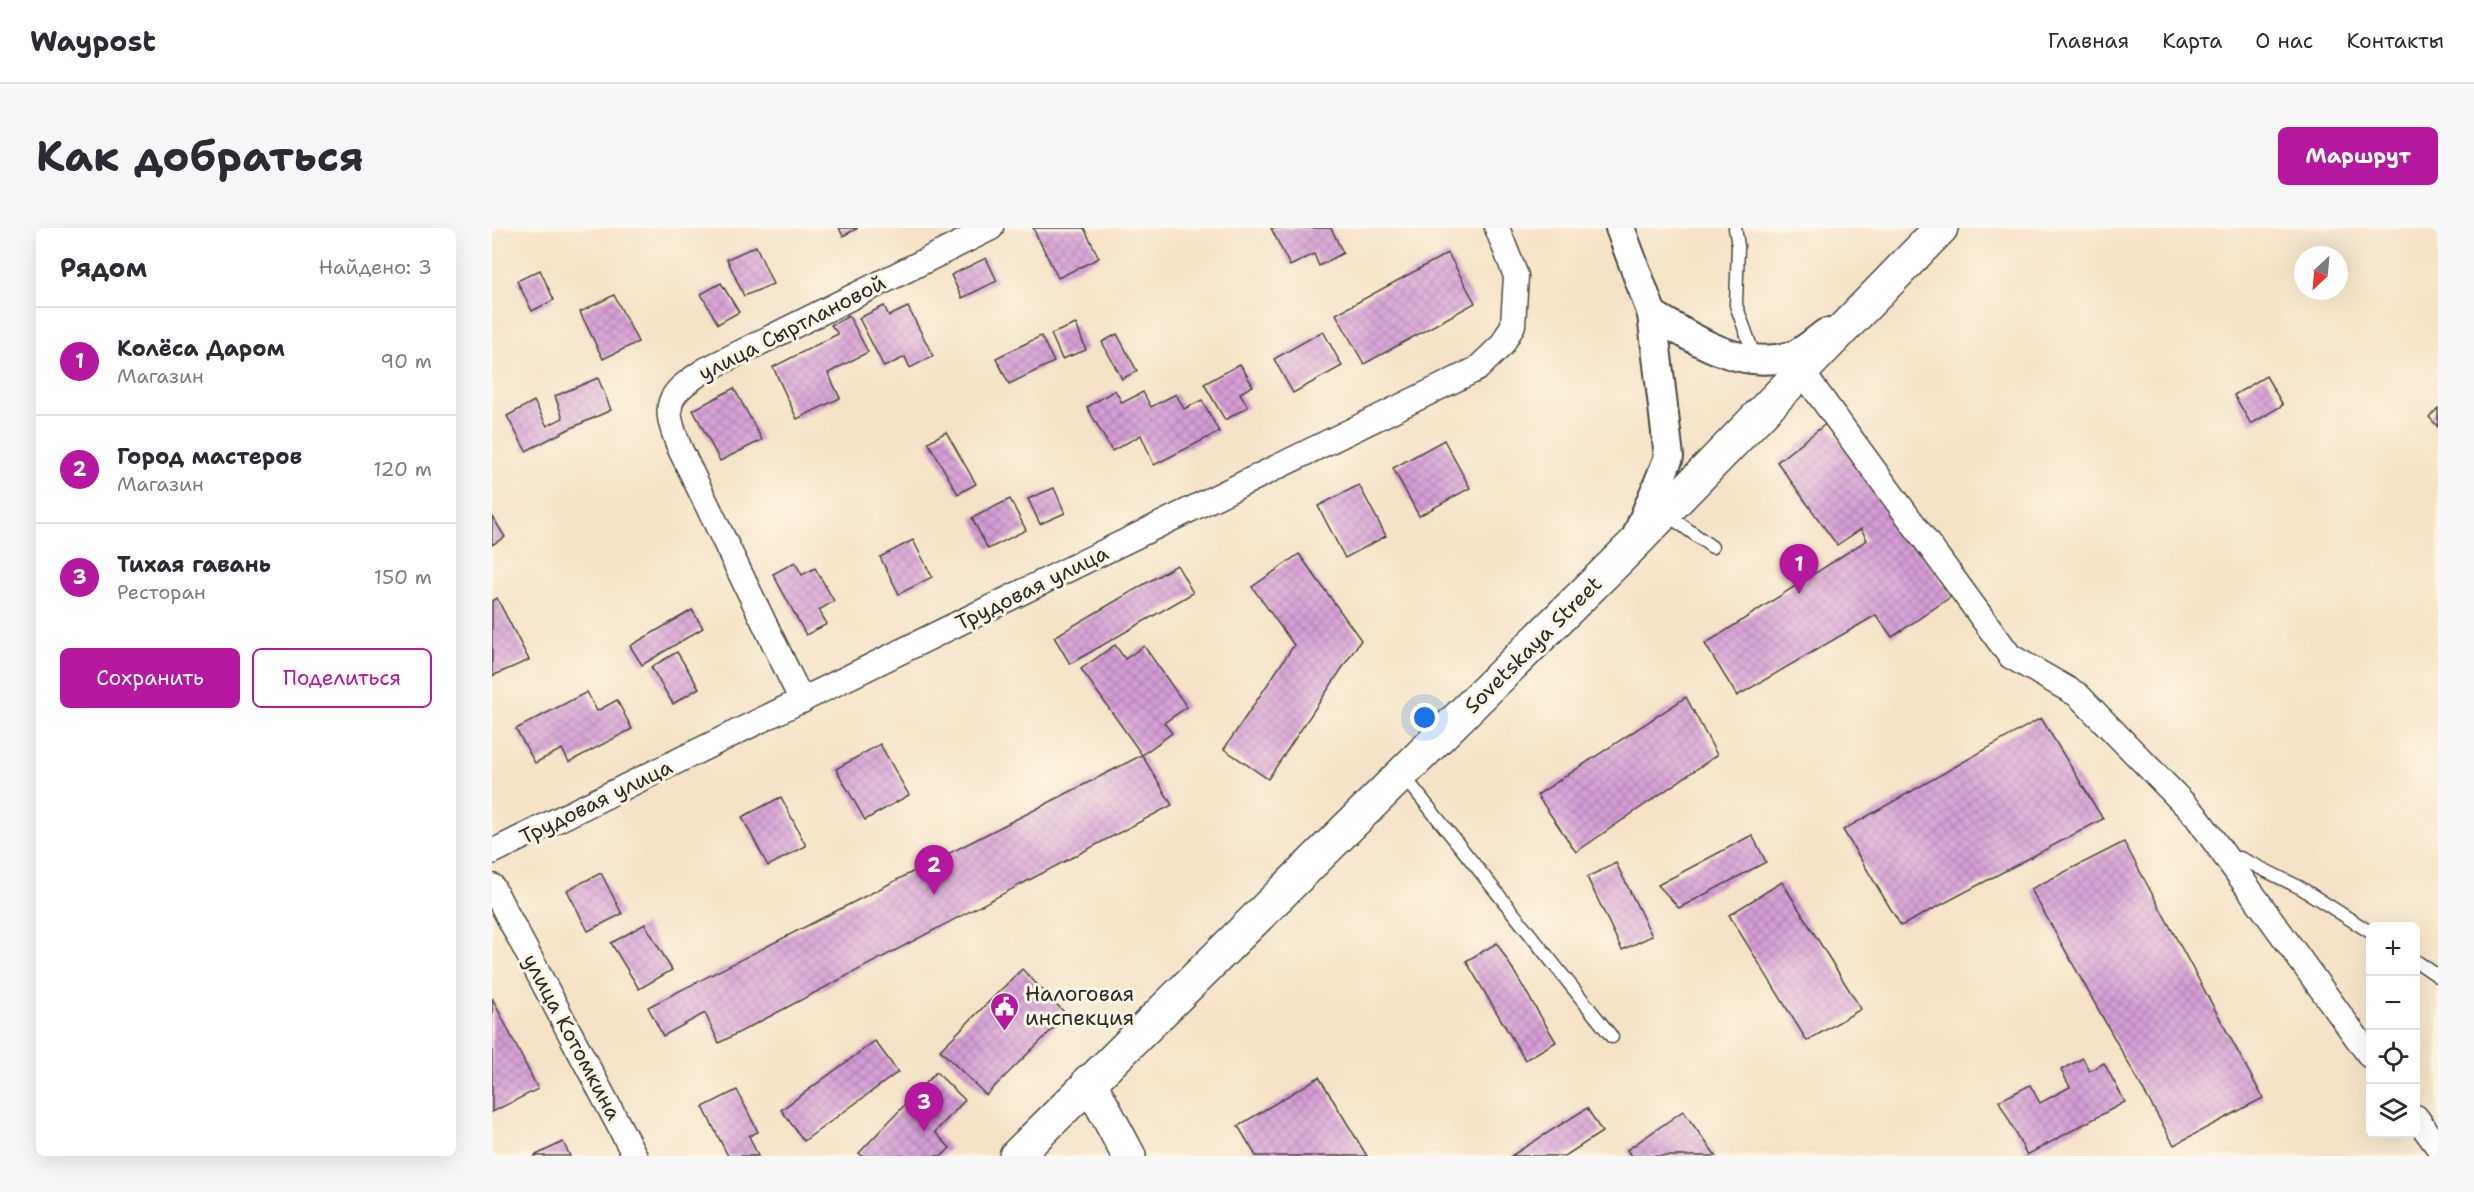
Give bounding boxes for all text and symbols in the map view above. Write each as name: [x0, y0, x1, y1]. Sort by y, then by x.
text: Waypost: [30, 22, 156, 60]
text: Главная: [2048, 27, 2129, 55]
text: Карта: [2162, 27, 2222, 55]
text: О нас: [2255, 27, 2313, 55]
text: Контакты: [2346, 27, 2444, 55]
button: Маршрут: [2278, 127, 2438, 185]
text: Как добраться: [36, 128, 364, 184]
north arrow: [2294, 246, 2348, 300]
text: Рядом: [60, 250, 147, 285]
text: Найдено: 3: [319, 254, 432, 280]
street label: улица Сыртлановой: [694, 269, 891, 387]
text: Колёса Даром: [117, 334, 285, 363]
text: 1: [75, 348, 84, 374]
text: 90 m: [380, 348, 432, 374]
text: Магазин: [117, 363, 204, 389]
text: Город мастеров: [117, 442, 302, 471]
text: 2: [73, 456, 87, 482]
text: 120 m: [373, 456, 432, 482]
text: Магазин: [117, 471, 204, 497]
street label: Трудовая улица: [951, 539, 1113, 637]
pin: 1: [1780, 544, 1818, 594]
text: Тихая гавань: [117, 550, 271, 579]
text: 3: [73, 564, 87, 590]
text: 150 m: [374, 564, 432, 590]
street label: Sovetskaya Street: [1458, 570, 1608, 720]
text: Ресторан: [117, 579, 206, 605]
button: Сохранить: [60, 648, 240, 708]
button: Поделиться: [252, 648, 432, 708]
your location: [1410, 703, 1439, 732]
street label: Трудовая улица: [515, 753, 677, 851]
pin: 2: [914, 846, 954, 895]
map controls: [2366, 922, 2420, 1138]
button: +: [2366, 922, 2420, 976]
street label: улица Котомкина: [516, 949, 628, 1125]
button: −: [2366, 976, 2420, 1030]
place label: Налоговая инспекция: [1025, 980, 1134, 1032]
public building icon: Налоговая инспекция: [988, 990, 1020, 1032]
button: locate: [2366, 1030, 2420, 1084]
pin: 3: [904, 1082, 944, 1132]
button: layers: [2366, 1084, 2420, 1138]

